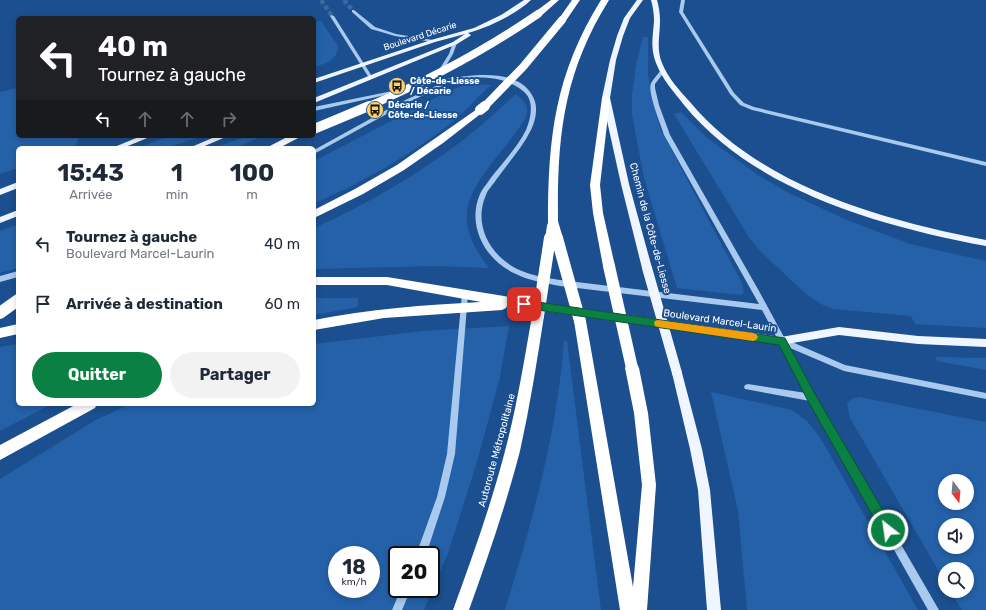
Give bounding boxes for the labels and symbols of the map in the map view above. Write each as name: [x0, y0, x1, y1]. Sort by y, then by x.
street label: Boulevard Décarie: [382, 19, 458, 53]
bus stop icon: Côte-de-Liesse / Décarie: [387, 76, 407, 96]
place label: Côte-de-Liesse / Décarie: [410, 76, 480, 96]
bus stop icon: Décarie / Côte-de-Liesse: [365, 100, 385, 120]
place label: Décarie / Côte-de-Liesse: [388, 100, 458, 120]
street label: Chemin de la Côte-de-Liesse: [627, 161, 673, 295]
pin: [507, 287, 541, 321]
street label: Boulevard Marcel-Laurin: [662, 307, 777, 335]
street label: Autoroute Métropolitaine: [476, 392, 518, 508]
north arrow: [938, 474, 974, 510]
position arrow: [867, 509, 909, 551]
speed limit sign: 20: [388, 546, 440, 598]

